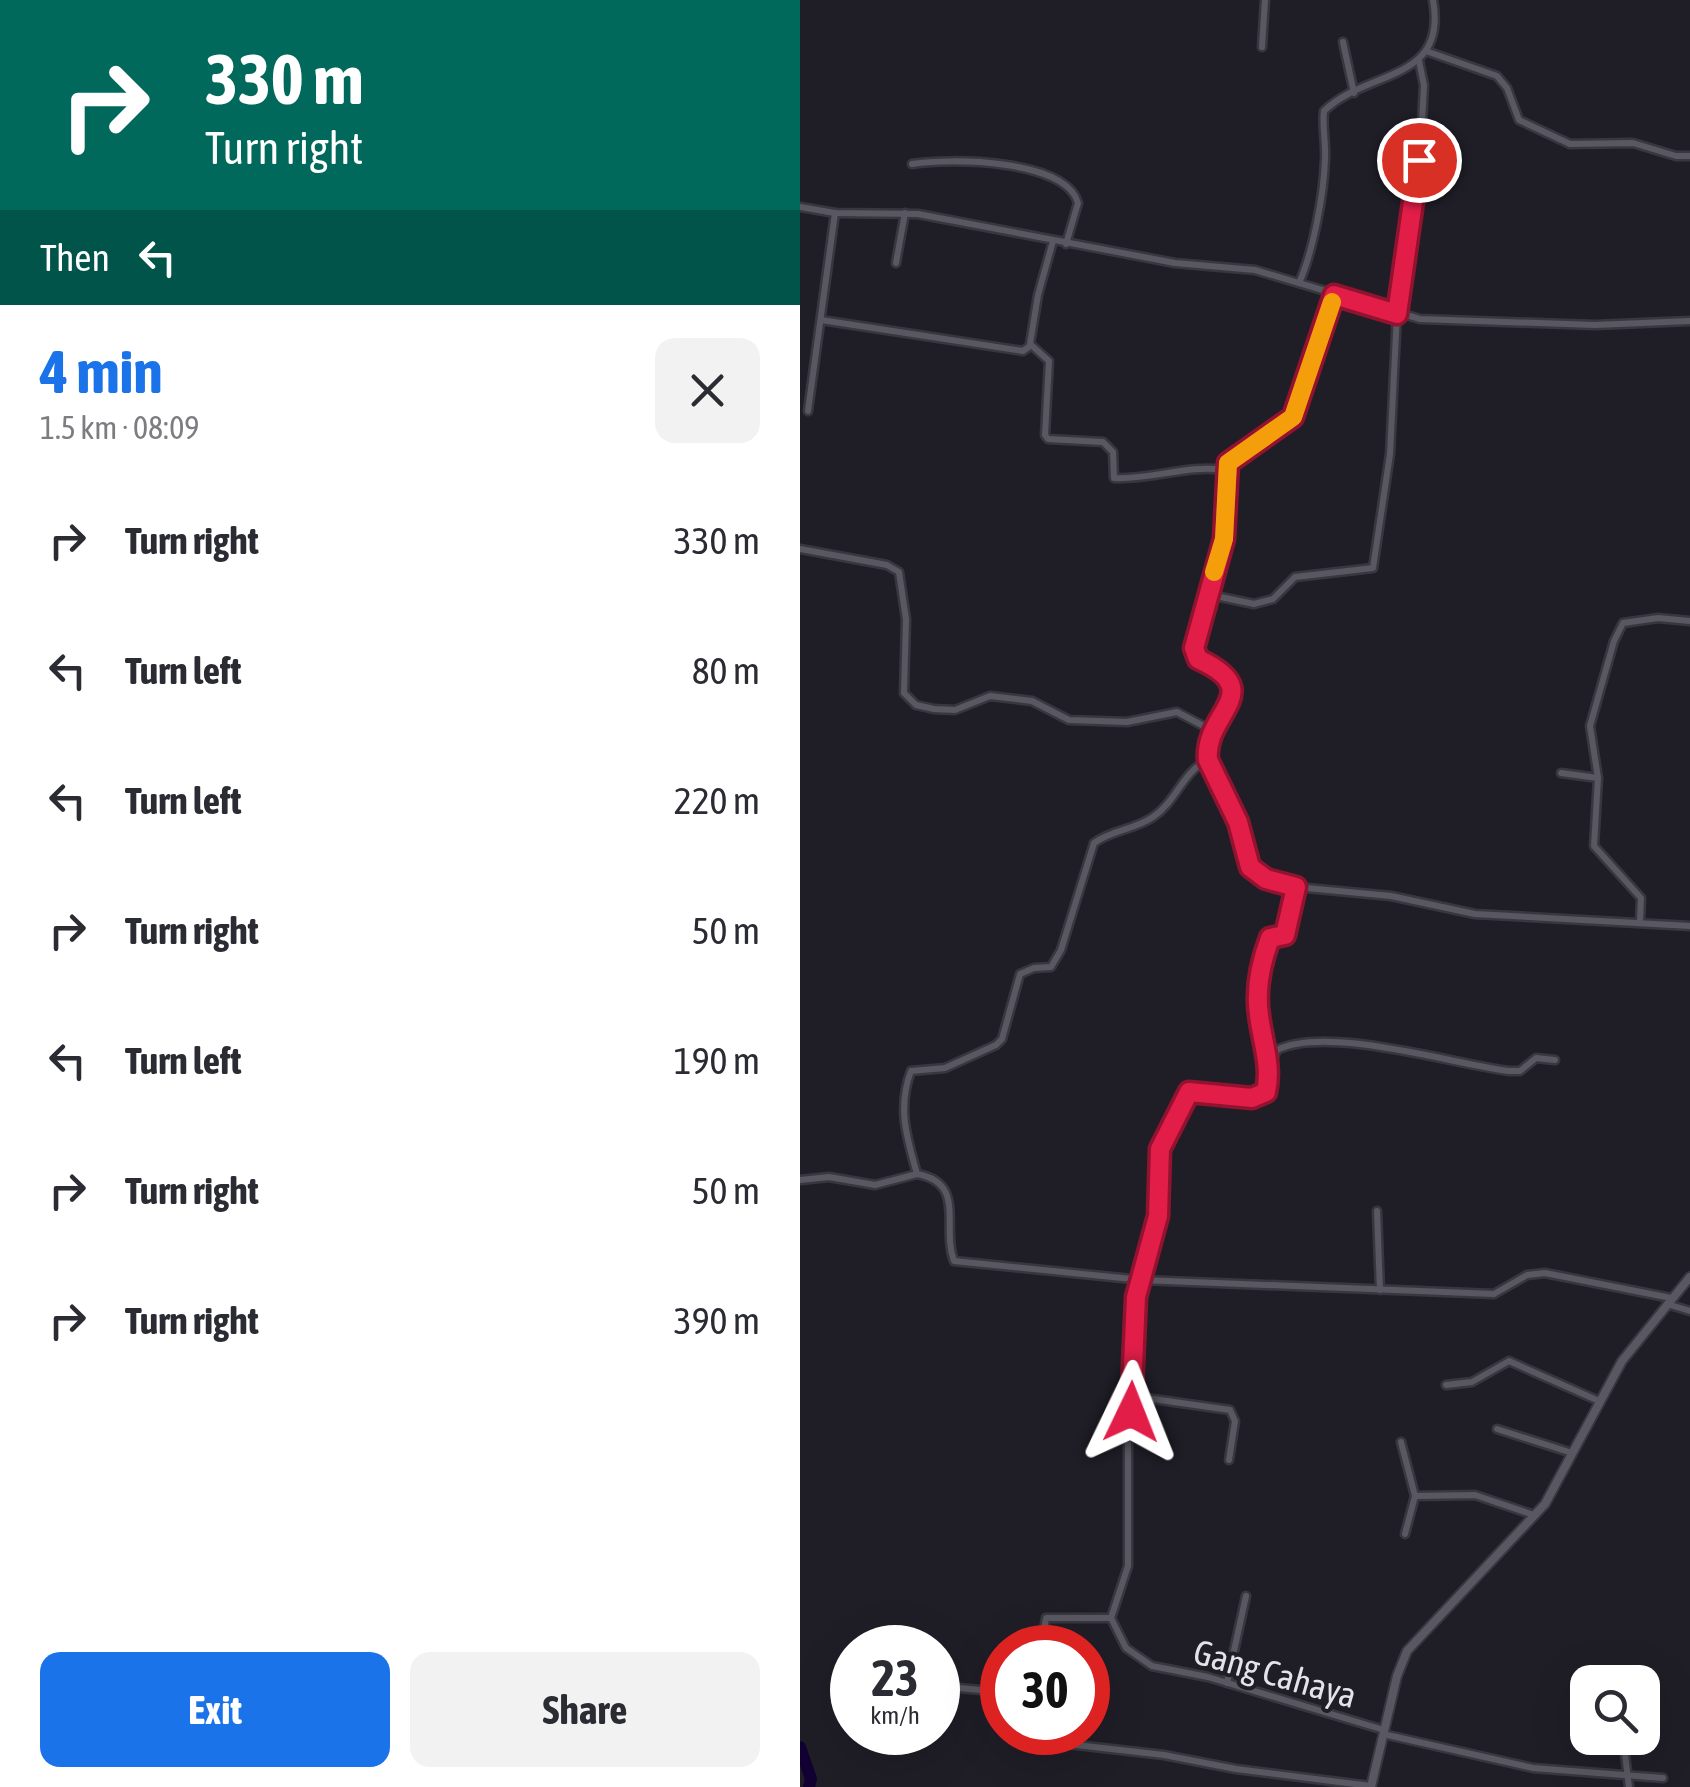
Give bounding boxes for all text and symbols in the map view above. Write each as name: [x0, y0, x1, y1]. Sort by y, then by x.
text: 330 m: [205, 39, 364, 119]
icon: right: [40, 40, 170, 170]
pin: [1377, 118, 1462, 203]
text: Turn right: [205, 122, 363, 174]
icon: arrive: [1392, 133, 1447, 188]
icon: left: [130, 230, 185, 285]
text: Then: [40, 236, 110, 279]
text: 4 min: [40, 337, 163, 406]
button: close: [655, 338, 760, 443]
text: 1.5 km · 08:09: [40, 409, 199, 446]
icon: right: [40, 513, 95, 568]
text: Turn right: [125, 519, 259, 562]
text: 330 m: [674, 519, 760, 562]
icon: left: [40, 643, 95, 698]
text: Turn left: [125, 649, 241, 692]
text: 80 m: [692, 649, 760, 692]
icon: left: [40, 773, 95, 828]
text: Turn left: [125, 779, 241, 822]
text: 220 m: [674, 779, 760, 822]
icon: right: [40, 903, 95, 958]
text: Turn right: [125, 909, 259, 952]
text: 50 m: [692, 909, 760, 952]
icon: left: [40, 1033, 95, 1088]
text: Turn left: [125, 1039, 241, 1082]
text: 190 m: [674, 1039, 760, 1082]
icon: right: [40, 1163, 95, 1218]
text: Turn right: [125, 1169, 259, 1212]
text: 50 m: [692, 1169, 760, 1212]
icon: right: [40, 1293, 95, 1348]
text: Turn right: [125, 1299, 259, 1342]
text: 390 m: [674, 1299, 760, 1342]
position arrow: [1079, 1360, 1183, 1464]
speed limit sign: 30: [980, 1625, 1110, 1755]
street label: Gang Cahaya: [1189, 1631, 1361, 1715]
text: 23: [871, 1649, 918, 1707]
button: Exit: [40, 1652, 390, 1767]
button: Share: [410, 1652, 760, 1767]
map controls: [1570, 1665, 1660, 1755]
button: search: [1570, 1665, 1660, 1755]
text: km/h: [870, 1701, 920, 1729]

